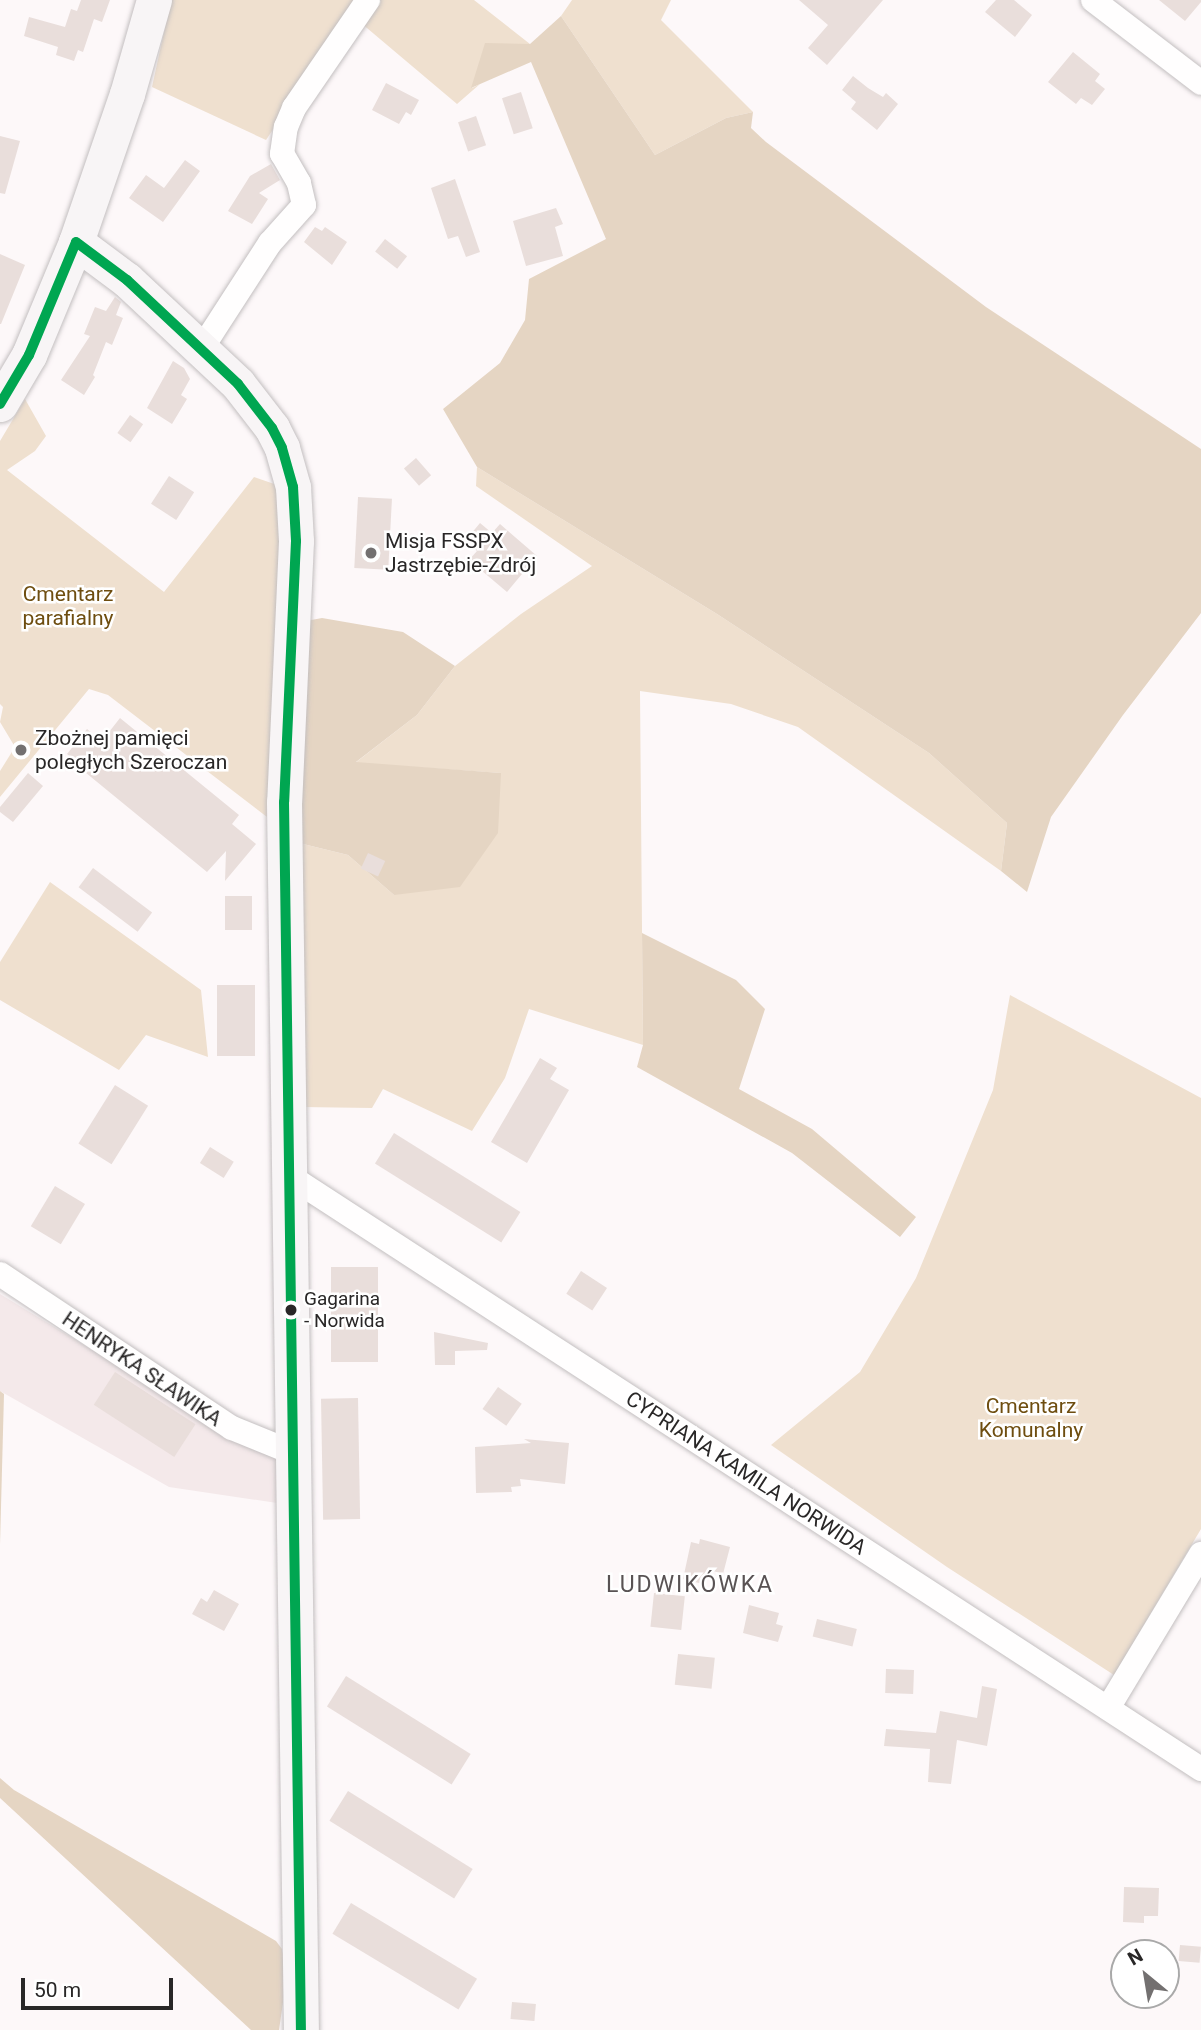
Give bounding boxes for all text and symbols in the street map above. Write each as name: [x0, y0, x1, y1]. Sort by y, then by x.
place label: Misja FSSPX Jastrzębie-Zdrój: [385, 528, 536, 578]
marker: Misja FSSPX Jastrzębie-Zdrój: [363, 545, 379, 561]
park label: Cmentarz parafialny: [22, 581, 114, 631]
place label: Zbożnej pamięci poległych Szeroczan: [35, 725, 227, 775]
marker: Zbożnej pamięci poległych Szeroczan: [13, 742, 29, 758]
place label: Gagarina - Norwida: [304, 1288, 385, 1332]
marker: Gagarina - Norwida: [284, 1303, 298, 1317]
street label: HENRYKA SŁAWIKA: [57, 1306, 227, 1432]
street label: CYPRIANA KAMILA NORWIDA: [621, 1386, 871, 1560]
park label: Cmentarz Komunalny: [979, 1393, 1083, 1443]
district label: LUDWIKÓWKA: [607, 1571, 773, 1599]
north arrow: [1110, 1939, 1180, 2009]
text: N: [1124, 1944, 1147, 1970]
scale bar: [24, 1964, 177, 2008]
text: 50 m: [34, 1978, 81, 2002]

